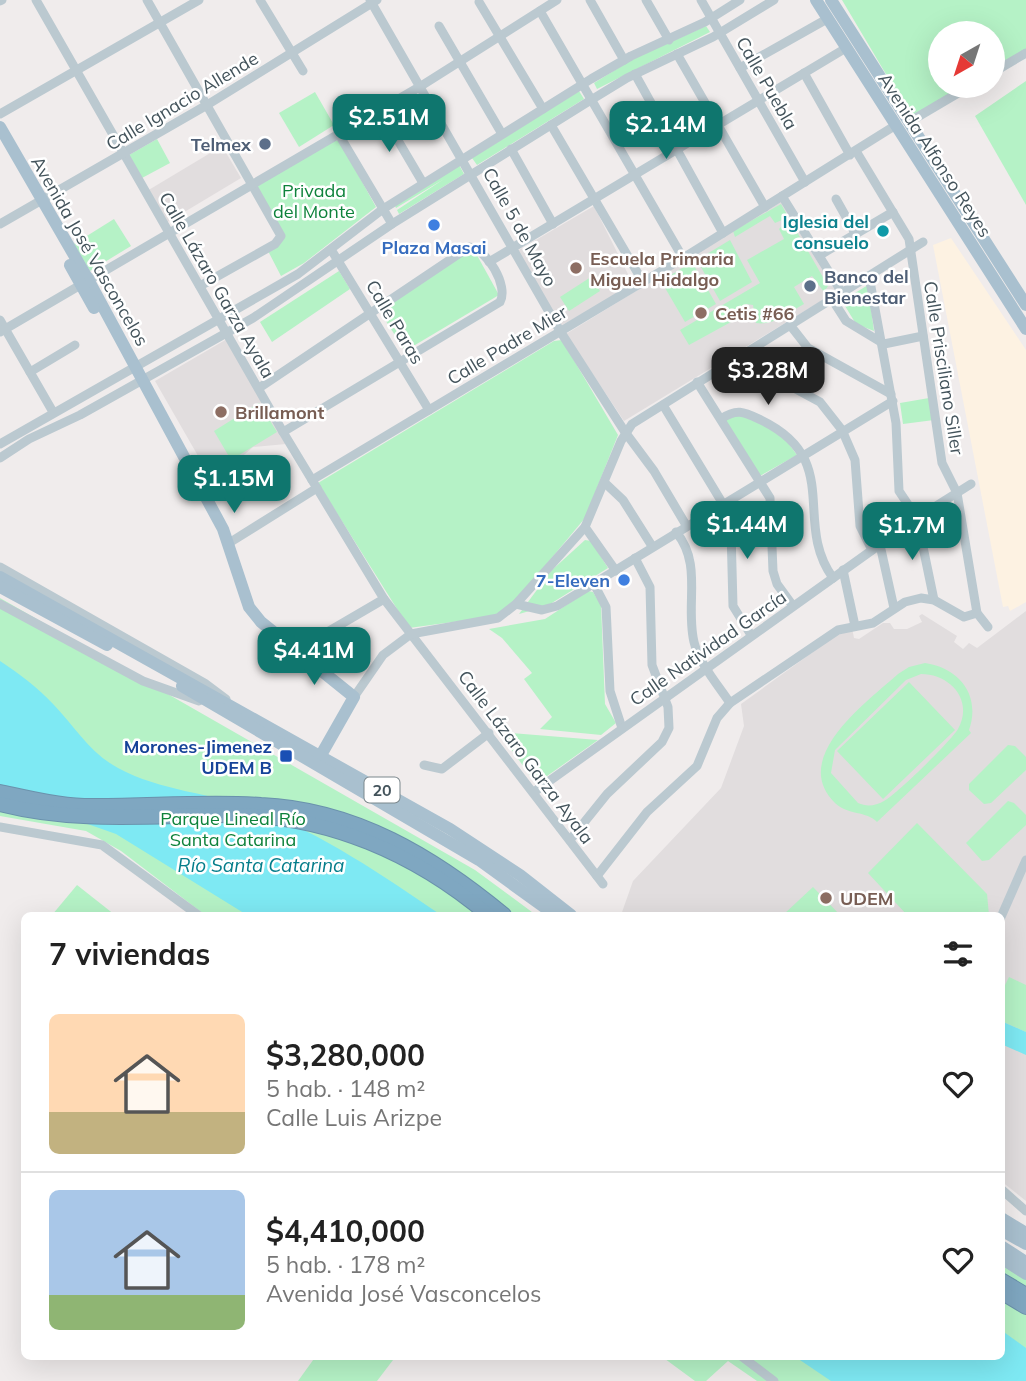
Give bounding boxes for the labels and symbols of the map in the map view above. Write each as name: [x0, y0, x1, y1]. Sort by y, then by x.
north arrow: [928, 21, 1004, 98]
street label: Calle Puebla: [731, 32, 803, 134]
street label: Calle Ignacio Allende: [102, 46, 262, 156]
street label: Avenida Alfonso Reyes: [873, 69, 997, 242]
pin: $2.51M: [332, 94, 446, 154]
pin: $2.14M: [609, 102, 723, 161]
place label: Telmex: [191, 133, 252, 156]
marker: Telmex: [257, 136, 273, 152]
street label: Avenida José Vasconcelos: [26, 152, 154, 350]
street label: Calle 5 de Mayo: [478, 163, 562, 291]
park label: Privada del Monte: [273, 179, 355, 223]
street label: Calle Lázaro Garza Ayala: [154, 188, 280, 382]
place label: Iglesia del consuelo: [783, 210, 869, 254]
marker: Plaza Masai: [426, 217, 442, 233]
marker: Iglesia del consuelo: [875, 223, 891, 239]
place label: Plaza Masai: [381, 236, 487, 259]
place label: Escuela Primaria Miguel Hidalgo: [590, 247, 734, 291]
marker: Escuela Primaria Miguel Hidalgo: [568, 260, 584, 276]
place label: Banco del Bienestar: [824, 265, 909, 309]
street label: Calle Paras: [361, 276, 429, 368]
marker: Banco del Bienestar: [802, 278, 818, 294]
street label: Calle Prisciliano Siller: [919, 279, 969, 457]
street label: Calle Padre Mier: [443, 300, 571, 390]
place label: Cetis #66: [715, 302, 795, 325]
marker: Cetis #66: [693, 305, 709, 321]
pin: $3.28M: [711, 348, 825, 407]
place label: Brillamont: [235, 401, 324, 424]
marker: Brillamont: [213, 404, 229, 420]
pin: $1.15M: [177, 456, 291, 515]
pin: $1.44M: [690, 502, 804, 561]
pin: $1.7M: [863, 503, 961, 562]
place label: 7-Eleven: [536, 569, 610, 592]
marker: 7-Eleven: [616, 572, 632, 588]
street label: Calle Natividad García: [625, 585, 791, 711]
pin: $4.41M: [257, 628, 371, 687]
street label: Calle Lázaro Garza Ayala: [453, 666, 599, 848]
place label: Morones-Jimenez UDEM B: [124, 735, 272, 779]
marker: Morones-Jimenez UDEM B: [278, 748, 294, 764]
road number: 20: [364, 778, 400, 803]
park label: Parque Lineal Río Santa Catarina: [160, 807, 306, 851]
water label: Río Santa Catarina: [178, 853, 344, 877]
place label: UDEM: [840, 887, 893, 910]
marker: UDEM: [818, 890, 834, 906]

